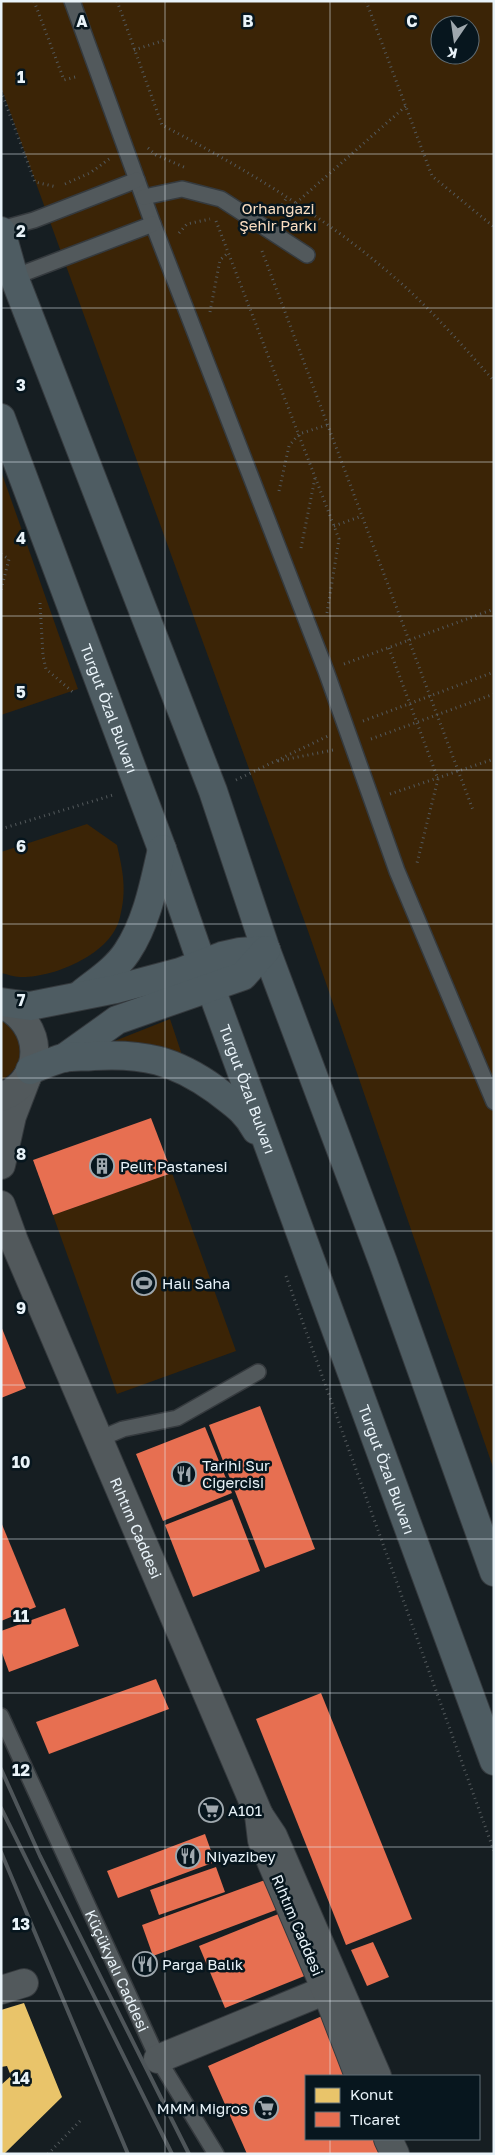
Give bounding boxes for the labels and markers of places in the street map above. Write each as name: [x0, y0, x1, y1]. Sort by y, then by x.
building icon: Pelit Pastanesi: [89, 1153, 115, 1179]
place label: Pelit Pastanesi: [120, 1157, 227, 1175]
sports icon: Halı Saha: [131, 1270, 157, 1296]
place label: Halı Saha: [162, 1274, 230, 1292]
place label: Tarihi Sur Ciğercisi: [202, 1456, 270, 1491]
restaurant icon: Tarihi Sur Ciğercisi: [171, 1461, 197, 1487]
supermarket icon: A101: [198, 1797, 224, 1823]
place label: A101: [228, 1801, 262, 1819]
restaurant icon: Niyazibey: [175, 1843, 201, 1869]
place label: Niyazibey: [206, 1847, 276, 1865]
restaurant icon: Parga Balık: [132, 1951, 158, 1977]
place label: Parga Balık: [162, 1955, 244, 1973]
supermarket icon: MMM Migros: [253, 2095, 279, 2121]
place label: MMM Migros: [157, 2099, 248, 2117]

